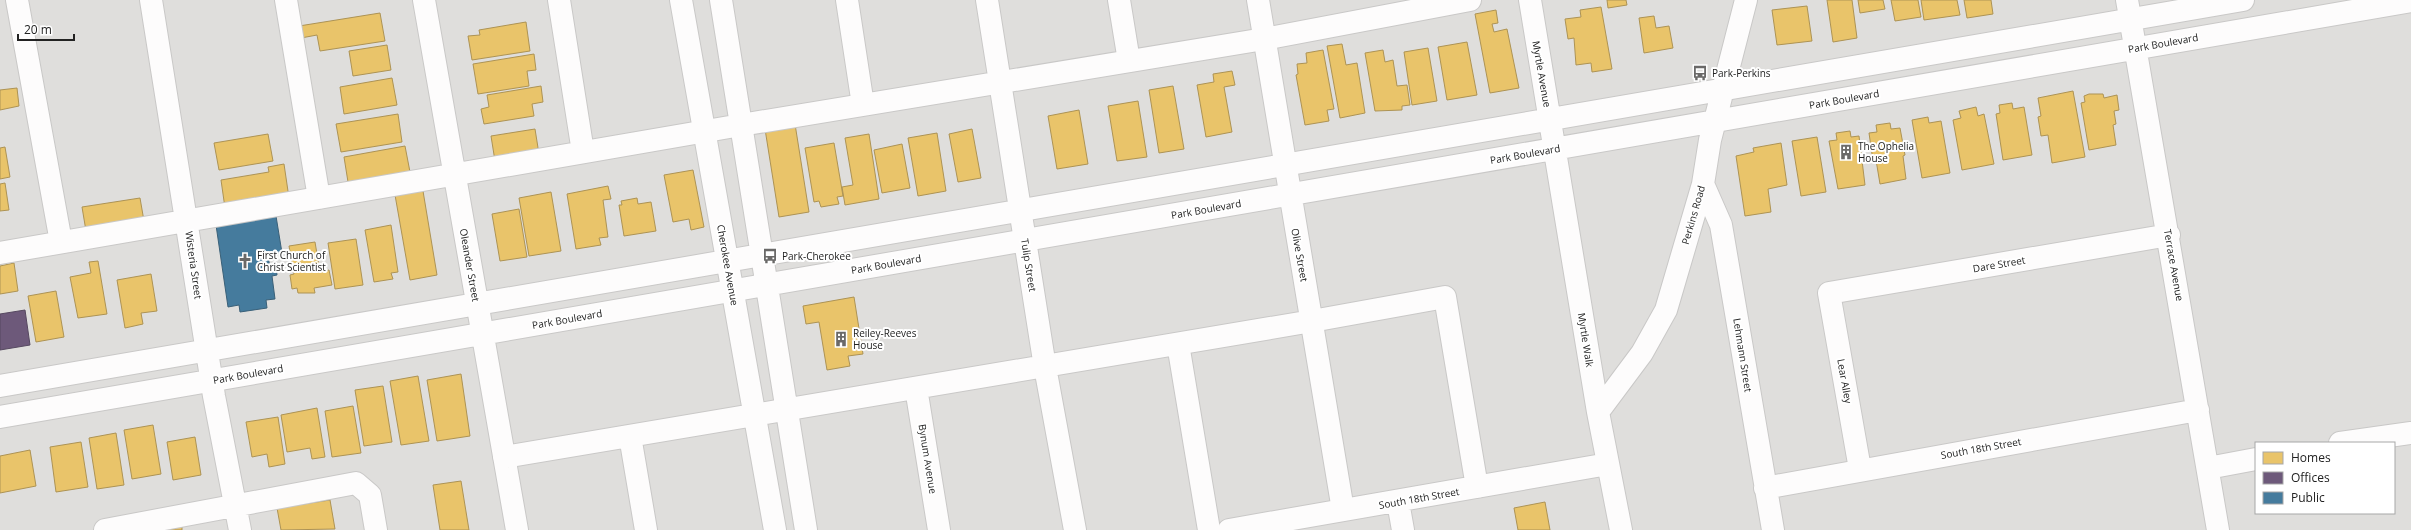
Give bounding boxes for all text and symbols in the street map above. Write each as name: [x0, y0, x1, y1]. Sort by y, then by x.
scale bar: [18, 16, 74, 42]
text: 20 m: [24, 21, 52, 38]
street label: Park Boulevard: [2127, 30, 2199, 56]
street label: Myrtle Avenue: [1529, 40, 1555, 109]
bus stop icon: Park-Perkins: [1691, 64, 1709, 82]
place label: Park-Perkins: [1712, 66, 1771, 80]
street label: Park Boulevard: [1808, 86, 1880, 112]
place label: The Ophelia House: [1858, 139, 1914, 165]
street label: Park Boulevard: [1489, 141, 1561, 167]
building icon: The Ophelia House: [1837, 143, 1855, 161]
street label: Perkins Road: [1678, 184, 1708, 246]
street label: Park Boulevard: [1170, 196, 1242, 222]
street label: Cherokee Avenue: [714, 223, 742, 307]
street label: Oleander Street: [457, 227, 483, 303]
street label: Olive Street: [1288, 227, 1312, 283]
street label: Terrace Avenue: [2161, 228, 2187, 302]
street label: Wisteria Street: [182, 230, 206, 300]
street label: Tulip Street: [1018, 238, 1040, 293]
bus stop icon: Park-Cherokee: [761, 247, 779, 265]
place label: First Church of Christ Scientist: [257, 248, 326, 274]
place label: Park-Cherokee: [782, 249, 851, 263]
street label: Park Boulevard: [850, 251, 922, 277]
church icon: First Church of Christ Scientist: [236, 252, 254, 270]
street label: Dare Street: [1972, 252, 2027, 275]
street label: Park Boulevard: [531, 306, 603, 332]
street label: Myrtle Walk: [1575, 312, 1597, 369]
street label: Lehmann Street: [1730, 317, 1756, 393]
place label: Reiley-Reeves House: [853, 326, 917, 352]
building icon: Reiley-Reeves House: [832, 330, 850, 348]
street label: Lear Alley: [1834, 358, 1856, 405]
street label: Park Boulevard: [212, 361, 284, 387]
street label: Bynum Avenue: [916, 423, 940, 495]
street label: South 18th Street: [1940, 434, 2023, 462]
legend: [2255, 442, 2395, 514]
text: Homes: [2291, 449, 2331, 466]
text: Offices: [2291, 469, 2330, 486]
street label: South 18th Street: [1378, 484, 1461, 512]
text: Public: [2291, 489, 2325, 506]

